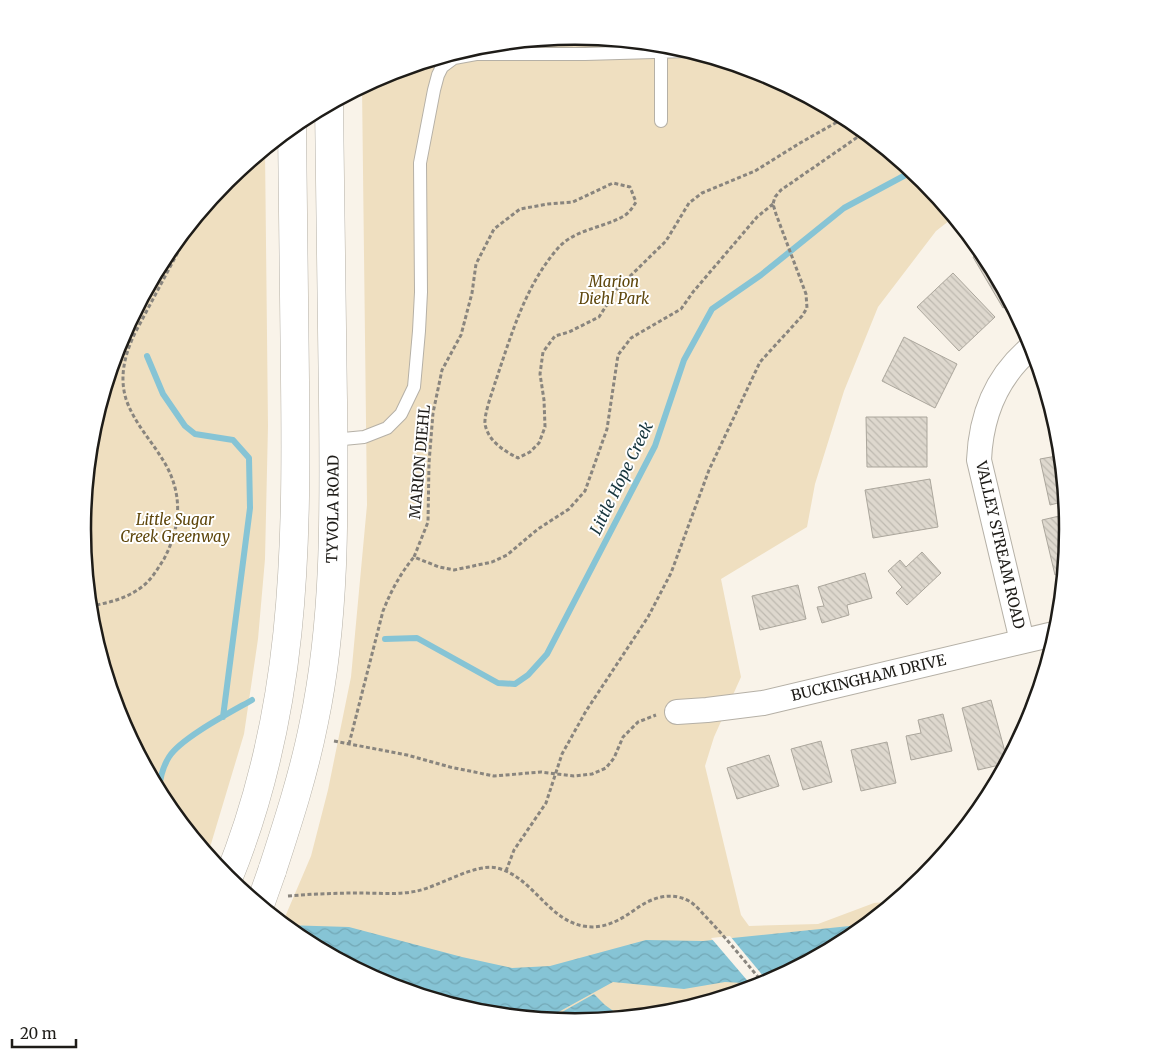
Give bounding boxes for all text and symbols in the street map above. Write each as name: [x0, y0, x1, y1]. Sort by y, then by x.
park label: Marion Diehl Park: [578, 272, 650, 308]
street label: MARION DIEHL: [405, 403, 434, 520]
water label: Little Hope Creek: [585, 418, 657, 538]
street label: TYVOLA ROAD: [322, 455, 343, 564]
street label: VALLEY STREAM ROAD: [972, 458, 1029, 631]
park label: Little Sugar Creek Greenway: [120, 510, 230, 546]
street label: BUCKINGHAM DRIVE: [789, 650, 948, 705]
scale bar: [12, 1016, 76, 1048]
text: 20 m: [20, 1024, 57, 1043]

